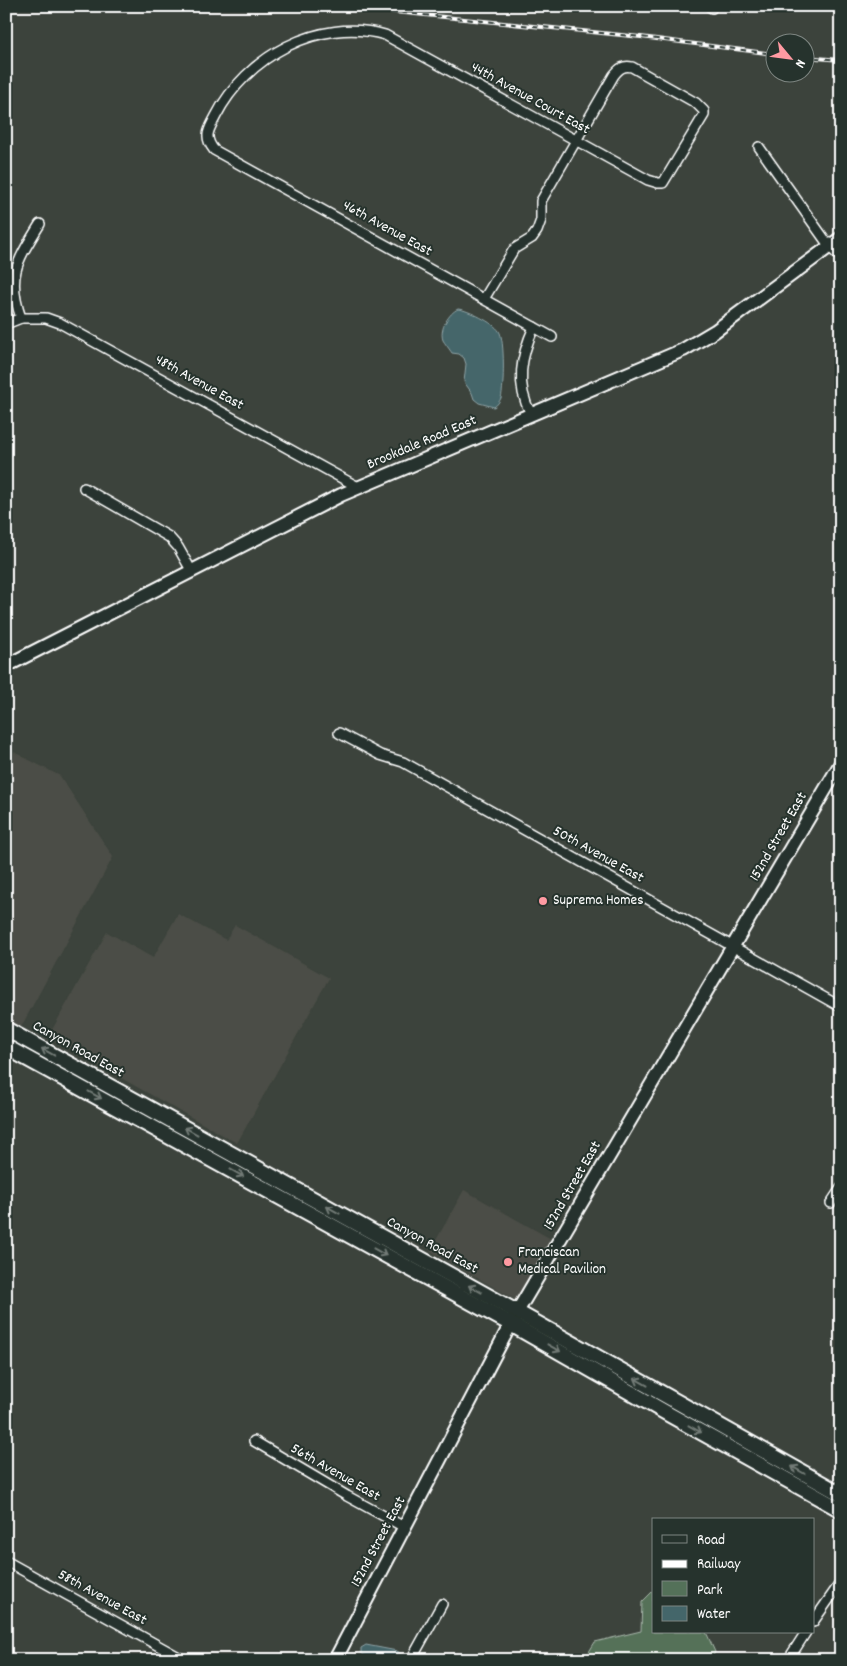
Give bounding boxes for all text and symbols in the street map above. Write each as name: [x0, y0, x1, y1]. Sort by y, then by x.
north arrow: [764, 32, 814, 82]
text: N: [789, 55, 810, 71]
street label: 44th Avenue Court East: [466, 57, 594, 141]
street label: 46th Avenue East: [338, 195, 436, 263]
street label: 48th Avenue East: [151, 350, 248, 417]
street label: Brookdale Road East: [364, 410, 481, 476]
street label: 152nd Street East: [745, 788, 814, 886]
street label: 50th Avenue East: [548, 821, 648, 889]
place label: Suprema Homes: [553, 890, 644, 912]
marker: Suprema Homes: [537, 895, 549, 907]
street label: Canyon Road East: [28, 1016, 128, 1084]
one-way arrow: [42, 1047, 56, 1057]
one-way arrow: [87, 1091, 102, 1100]
one-way arrow: [183, 1126, 198, 1136]
street label: 152nd Street East: [539, 1137, 608, 1235]
one-way arrow: [230, 1169, 244, 1179]
one-way arrow: [325, 1205, 340, 1215]
street label: Canyon Road East: [382, 1212, 482, 1280]
place label: Franciscan Medical Pavilion: [518, 1242, 606, 1281]
one-way arrow: [372, 1248, 387, 1257]
marker: Franciscan Medical Pavilion: [502, 1256, 514, 1268]
one-way arrow: [468, 1283, 482, 1293]
one-way arrow: [546, 1343, 560, 1353]
one-way arrow: [634, 1377, 649, 1387]
one-way arrow: [687, 1424, 702, 1434]
street label: 56th Avenue East: [286, 1438, 384, 1508]
one-way arrow: [792, 1465, 806, 1475]
street label: 152nd Street East: [346, 1492, 412, 1591]
legend: [652, 1518, 814, 1634]
text: Road: [697, 1530, 725, 1552]
text: Railway: [697, 1554, 741, 1576]
street label: 58th Avenue East: [53, 1564, 151, 1632]
text: Park: [697, 1580, 723, 1602]
text: Water: [697, 1604, 731, 1626]

